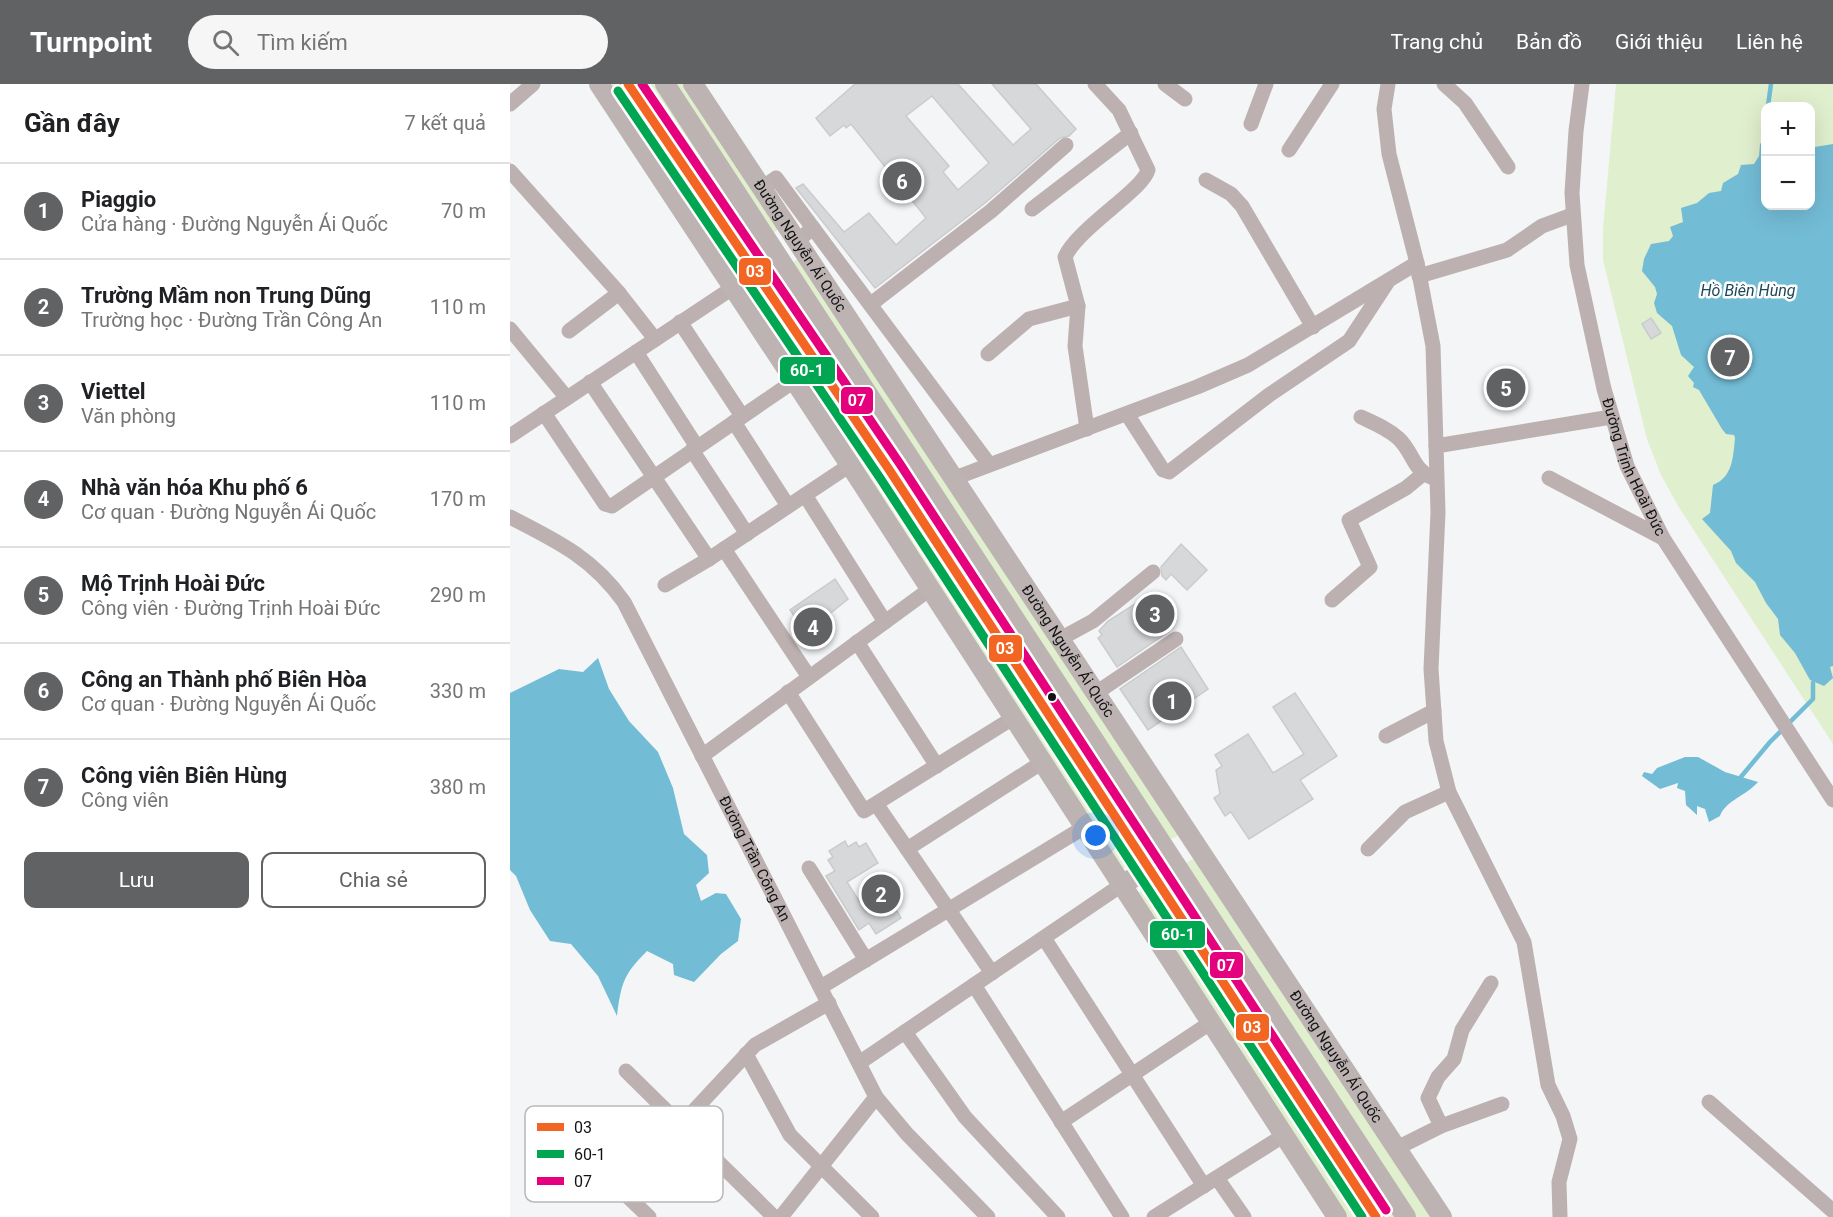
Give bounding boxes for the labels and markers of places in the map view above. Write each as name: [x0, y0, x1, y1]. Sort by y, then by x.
pin: 6: [882, 158, 922, 204]
pin: 7: [1710, 334, 1750, 380]
pin: 5: [1486, 366, 1526, 410]
pin: 3: [1136, 592, 1174, 636]
pin: 4: [794, 604, 832, 650]
pin: 1: [1152, 678, 1192, 724]
unlabelled marker: [1046, 691, 1058, 703]
pin: 2: [862, 872, 901, 916]

